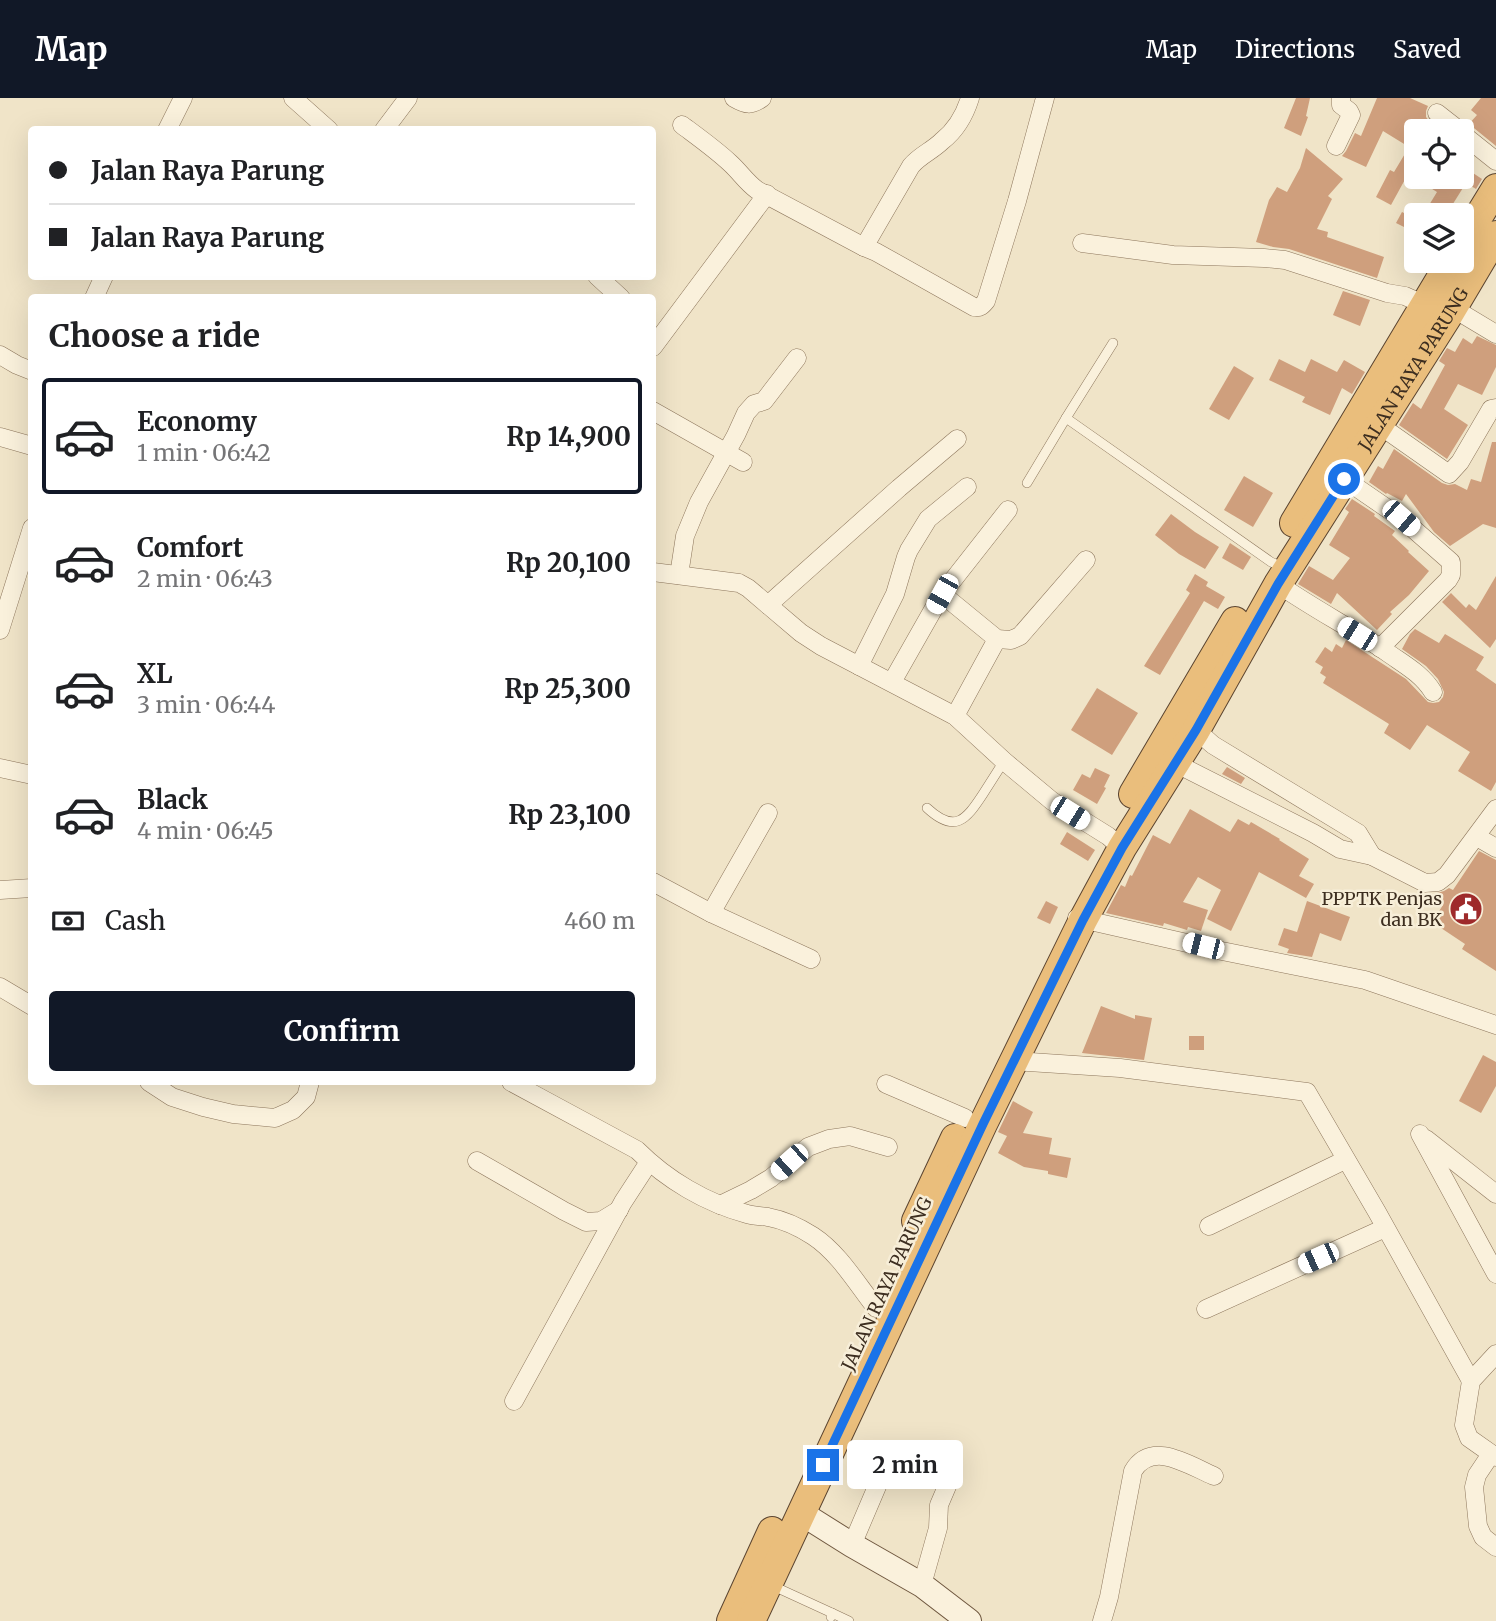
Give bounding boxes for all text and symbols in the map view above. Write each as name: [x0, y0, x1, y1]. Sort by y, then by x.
text: Map: [35, 29, 108, 70]
text: Map: [1146, 34, 1197, 65]
text: Directions: [1235, 34, 1355, 65]
text: Saved: [1393, 34, 1461, 65]
map controls: [1404, 119, 1474, 273]
button: locate: [1404, 119, 1474, 189]
text: Jalan Raya Parung: [91, 154, 324, 187]
button: layers: [1404, 203, 1474, 273]
text: Jalan Raya Parung: [91, 221, 324, 254]
street label: JALAN RAYA PARUNG: [1353, 283, 1473, 456]
text: Choose a ride: [49, 316, 260, 356]
icon: car: [53, 405, 116, 468]
text: Economy: [137, 405, 257, 438]
text: Rp 14,900: [506, 420, 631, 453]
text: 1 min · 06:42: [137, 438, 271, 467]
route start: [1328, 463, 1360, 495]
car: [1379, 496, 1424, 540]
icon: car: [53, 531, 116, 594]
text: Comfort: [137, 531, 243, 564]
text: Rp 20,100: [506, 546, 631, 579]
text: 2 min · 06:43: [137, 564, 273, 593]
car: [923, 571, 962, 617]
car: [1334, 614, 1381, 654]
icon: car: [53, 657, 116, 720]
text: XL: [137, 657, 173, 690]
text: Rp 25,300: [504, 672, 631, 705]
text: 3 min · 06:44: [137, 690, 275, 719]
icon: car: [53, 783, 116, 846]
text: Black: [137, 783, 208, 816]
car: [1047, 793, 1094, 833]
text: Rp 23,100: [508, 798, 631, 831]
text: 4 min · 06:45: [137, 816, 274, 845]
place label: PPPTK Penjas dan BK: [1321, 887, 1442, 931]
public building icon: PPPTK Penjas dan BK: [1447, 890, 1485, 928]
icon: cash: [49, 902, 87, 940]
text: Cash: [105, 904, 166, 937]
text: 460 m: [564, 906, 635, 935]
car: [1181, 931, 1226, 961]
button: Confirm: [49, 991, 635, 1071]
car: [767, 1140, 812, 1184]
street label: JALAN RAYA PARUNG: [836, 1193, 937, 1375]
car: [1295, 1240, 1342, 1276]
callout: 2 min: [848, 1440, 963, 1490]
route end: [807, 1449, 839, 1481]
text: 2 min: [872, 1450, 938, 1479]

